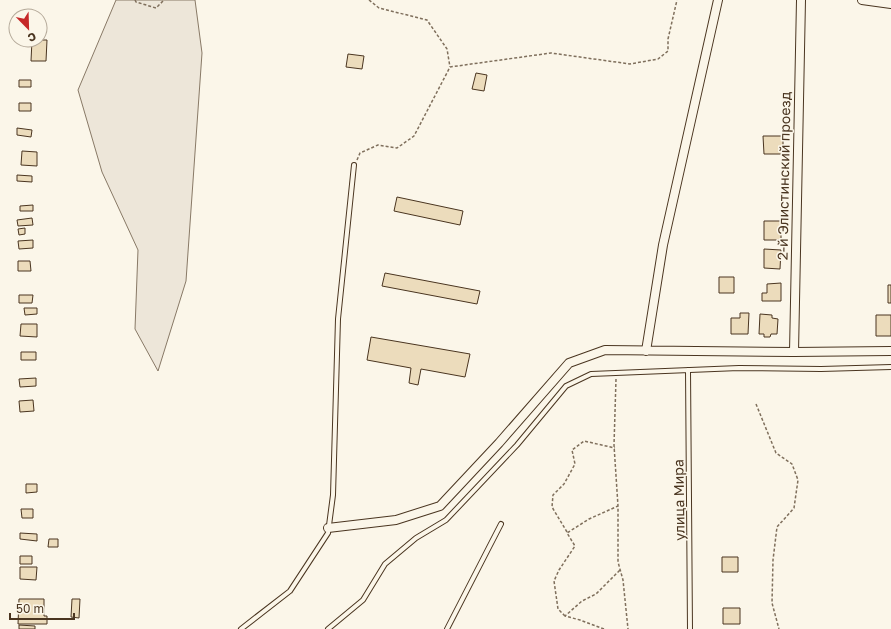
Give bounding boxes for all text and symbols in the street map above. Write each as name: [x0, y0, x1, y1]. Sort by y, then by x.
north arrow: [8, 8, 48, 48]
text: С: [26, 30, 38, 45]
street label: 2-й Элистинский проезд: [774, 91, 793, 260]
street label: улица Мира: [669, 459, 688, 541]
scale bar: [10, 595, 74, 621]
text: 50 m: [16, 601, 44, 616]

